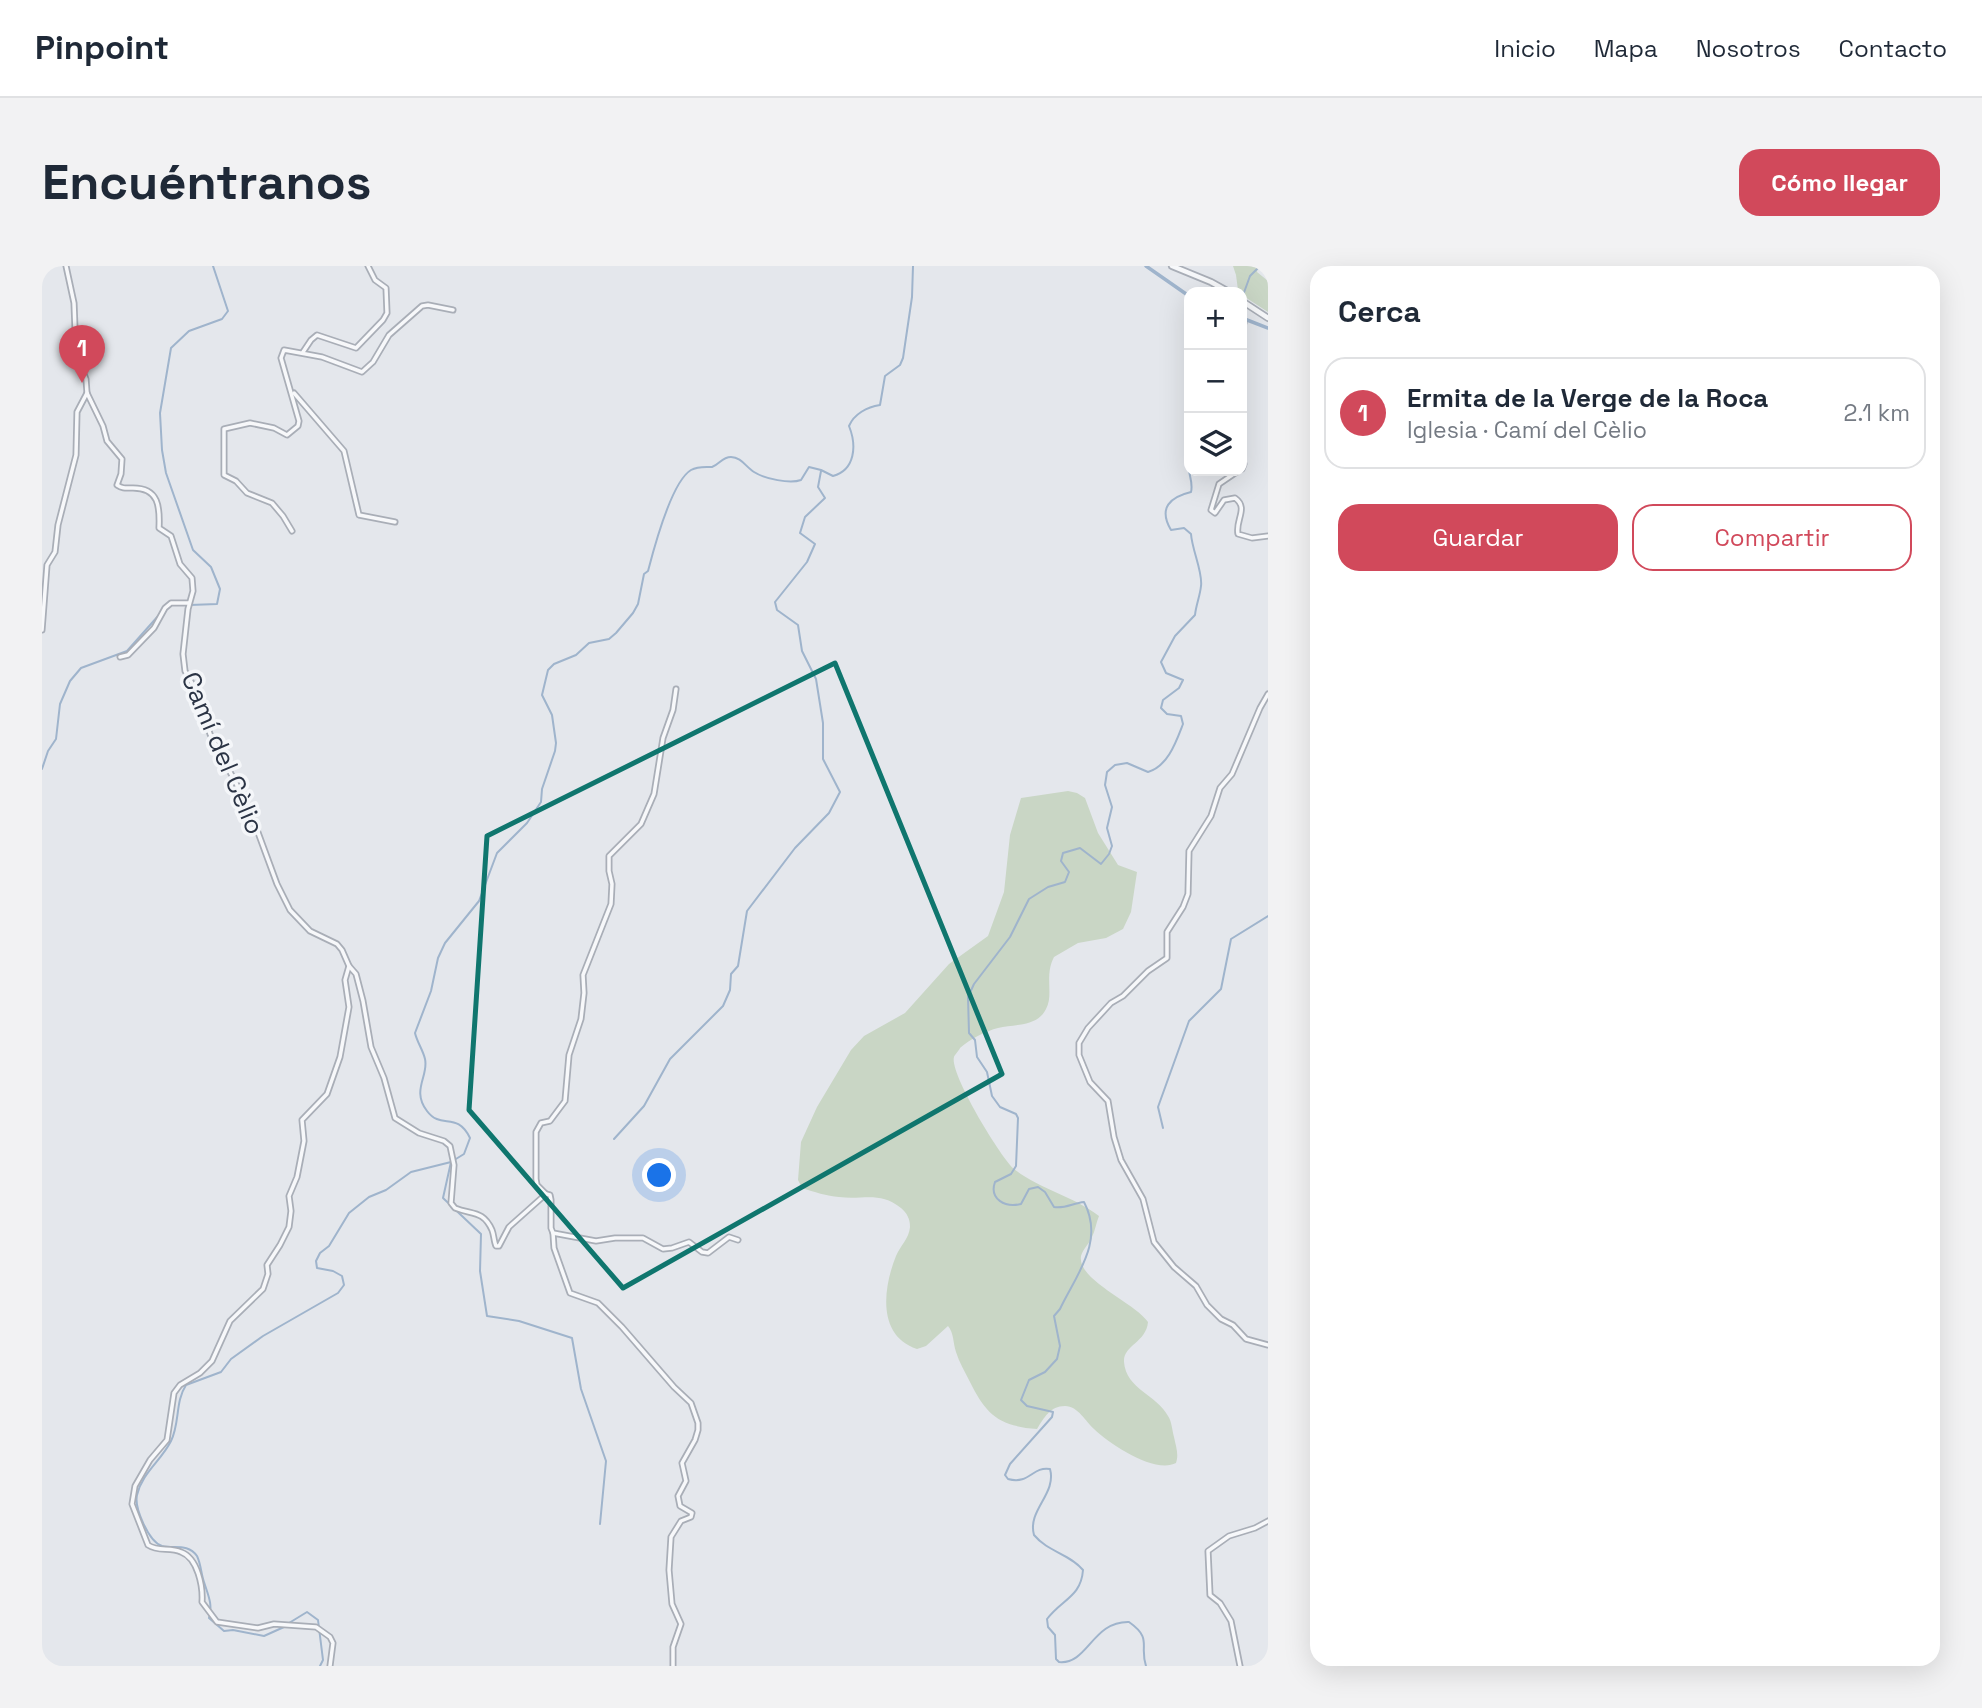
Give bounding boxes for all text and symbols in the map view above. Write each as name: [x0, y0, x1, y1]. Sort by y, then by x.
text: Pinpoint: [35, 27, 169, 69]
text: Inicio: [1494, 33, 1556, 64]
text: Mapa: [1594, 33, 1658, 64]
text: Nosotros: [1696, 33, 1801, 64]
text: Contacto: [1839, 33, 1947, 64]
button: Cómo llegar: [1739, 149, 1940, 216]
text: Encuéntranos: [42, 151, 371, 213]
map controls: [1184, 287, 1247, 476]
button: +: [1184, 287, 1247, 350]
text: Cerca: [1338, 292, 1421, 331]
pin: 1: [59, 325, 105, 383]
button: −: [1184, 350, 1247, 413]
text: Ermita de la Verge de la Roca: [1407, 381, 1768, 415]
text: 1: [1358, 398, 1368, 428]
text: 2.1 km: [1844, 398, 1910, 428]
button: layers: [1184, 413, 1247, 476]
text: Iglesia · Camí del Cèlio: [1407, 415, 1647, 445]
button: Guardar: [1338, 504, 1618, 571]
button: Compartir: [1632, 504, 1912, 571]
street label: Camí del Cèlio: [174, 667, 272, 839]
your location: [642, 1158, 676, 1192]

